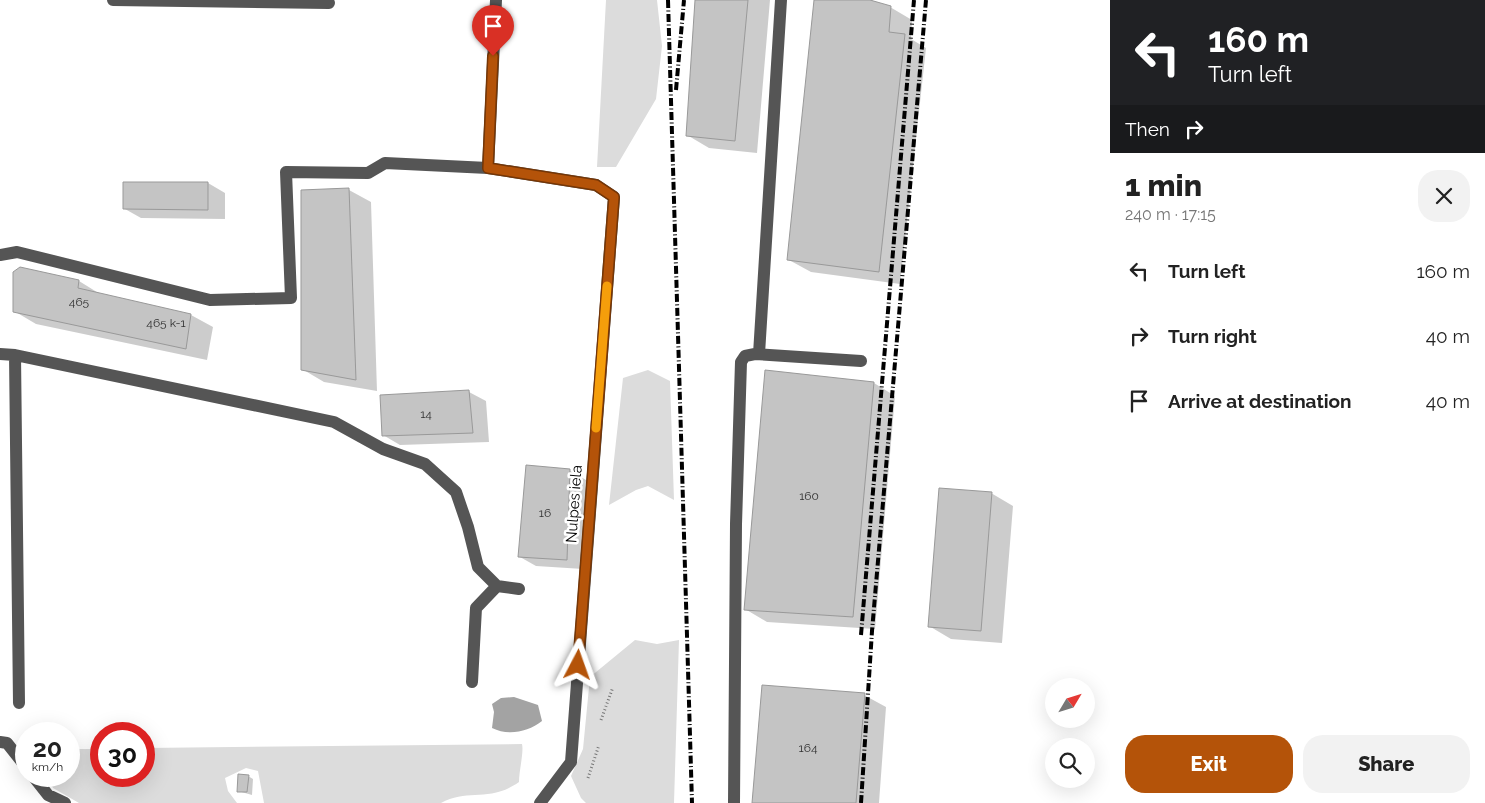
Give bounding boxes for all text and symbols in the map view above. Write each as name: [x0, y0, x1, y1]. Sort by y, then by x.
pin: [472, 5, 514, 56]
icon: arrive: [479, 12, 507, 40]
text: 160 m: [1208, 19, 1309, 60]
icon: left: [1125, 20, 1190, 85]
text: Turn left: [1208, 61, 1292, 87]
icon: right: [1180, 115, 1208, 143]
text: Then: [1125, 118, 1170, 140]
text: 1 min: [1125, 168, 1202, 203]
button: close: [1418, 170, 1470, 222]
text: 240 m · 17:15: [1125, 205, 1216, 224]
icon: left: [1125, 257, 1153, 285]
text: Turn left: [1168, 260, 1245, 282]
text: 160 m: [1416, 260, 1470, 282]
house number: 465: [69, 295, 90, 309]
house number: 465 k-1: [146, 316, 186, 330]
icon: right: [1125, 322, 1153, 350]
text: Turn right: [1168, 325, 1257, 347]
text: 40 m: [1426, 325, 1470, 347]
icon: arrive: [1125, 387, 1153, 415]
text: Arrive at destination: [1168, 390, 1352, 412]
text: 40 m: [1426, 390, 1470, 412]
house number: 14: [420, 407, 432, 421]
street label: Nulpes iela: [562, 464, 586, 544]
house number: 160: [799, 489, 819, 503]
house number: 16: [539, 506, 551, 520]
position arrow: [551, 638, 603, 690]
north arrow: [1045, 678, 1095, 728]
map controls: [1045, 678, 1095, 788]
speed limit sign: 30: [90, 722, 155, 787]
text: 20: [33, 733, 62, 763]
button: Exit: [1125, 735, 1293, 793]
button: Share: [1303, 735, 1470, 793]
button: search: [1045, 738, 1095, 788]
house number: 164: [799, 741, 818, 755]
text: km/h: [32, 760, 63, 774]

